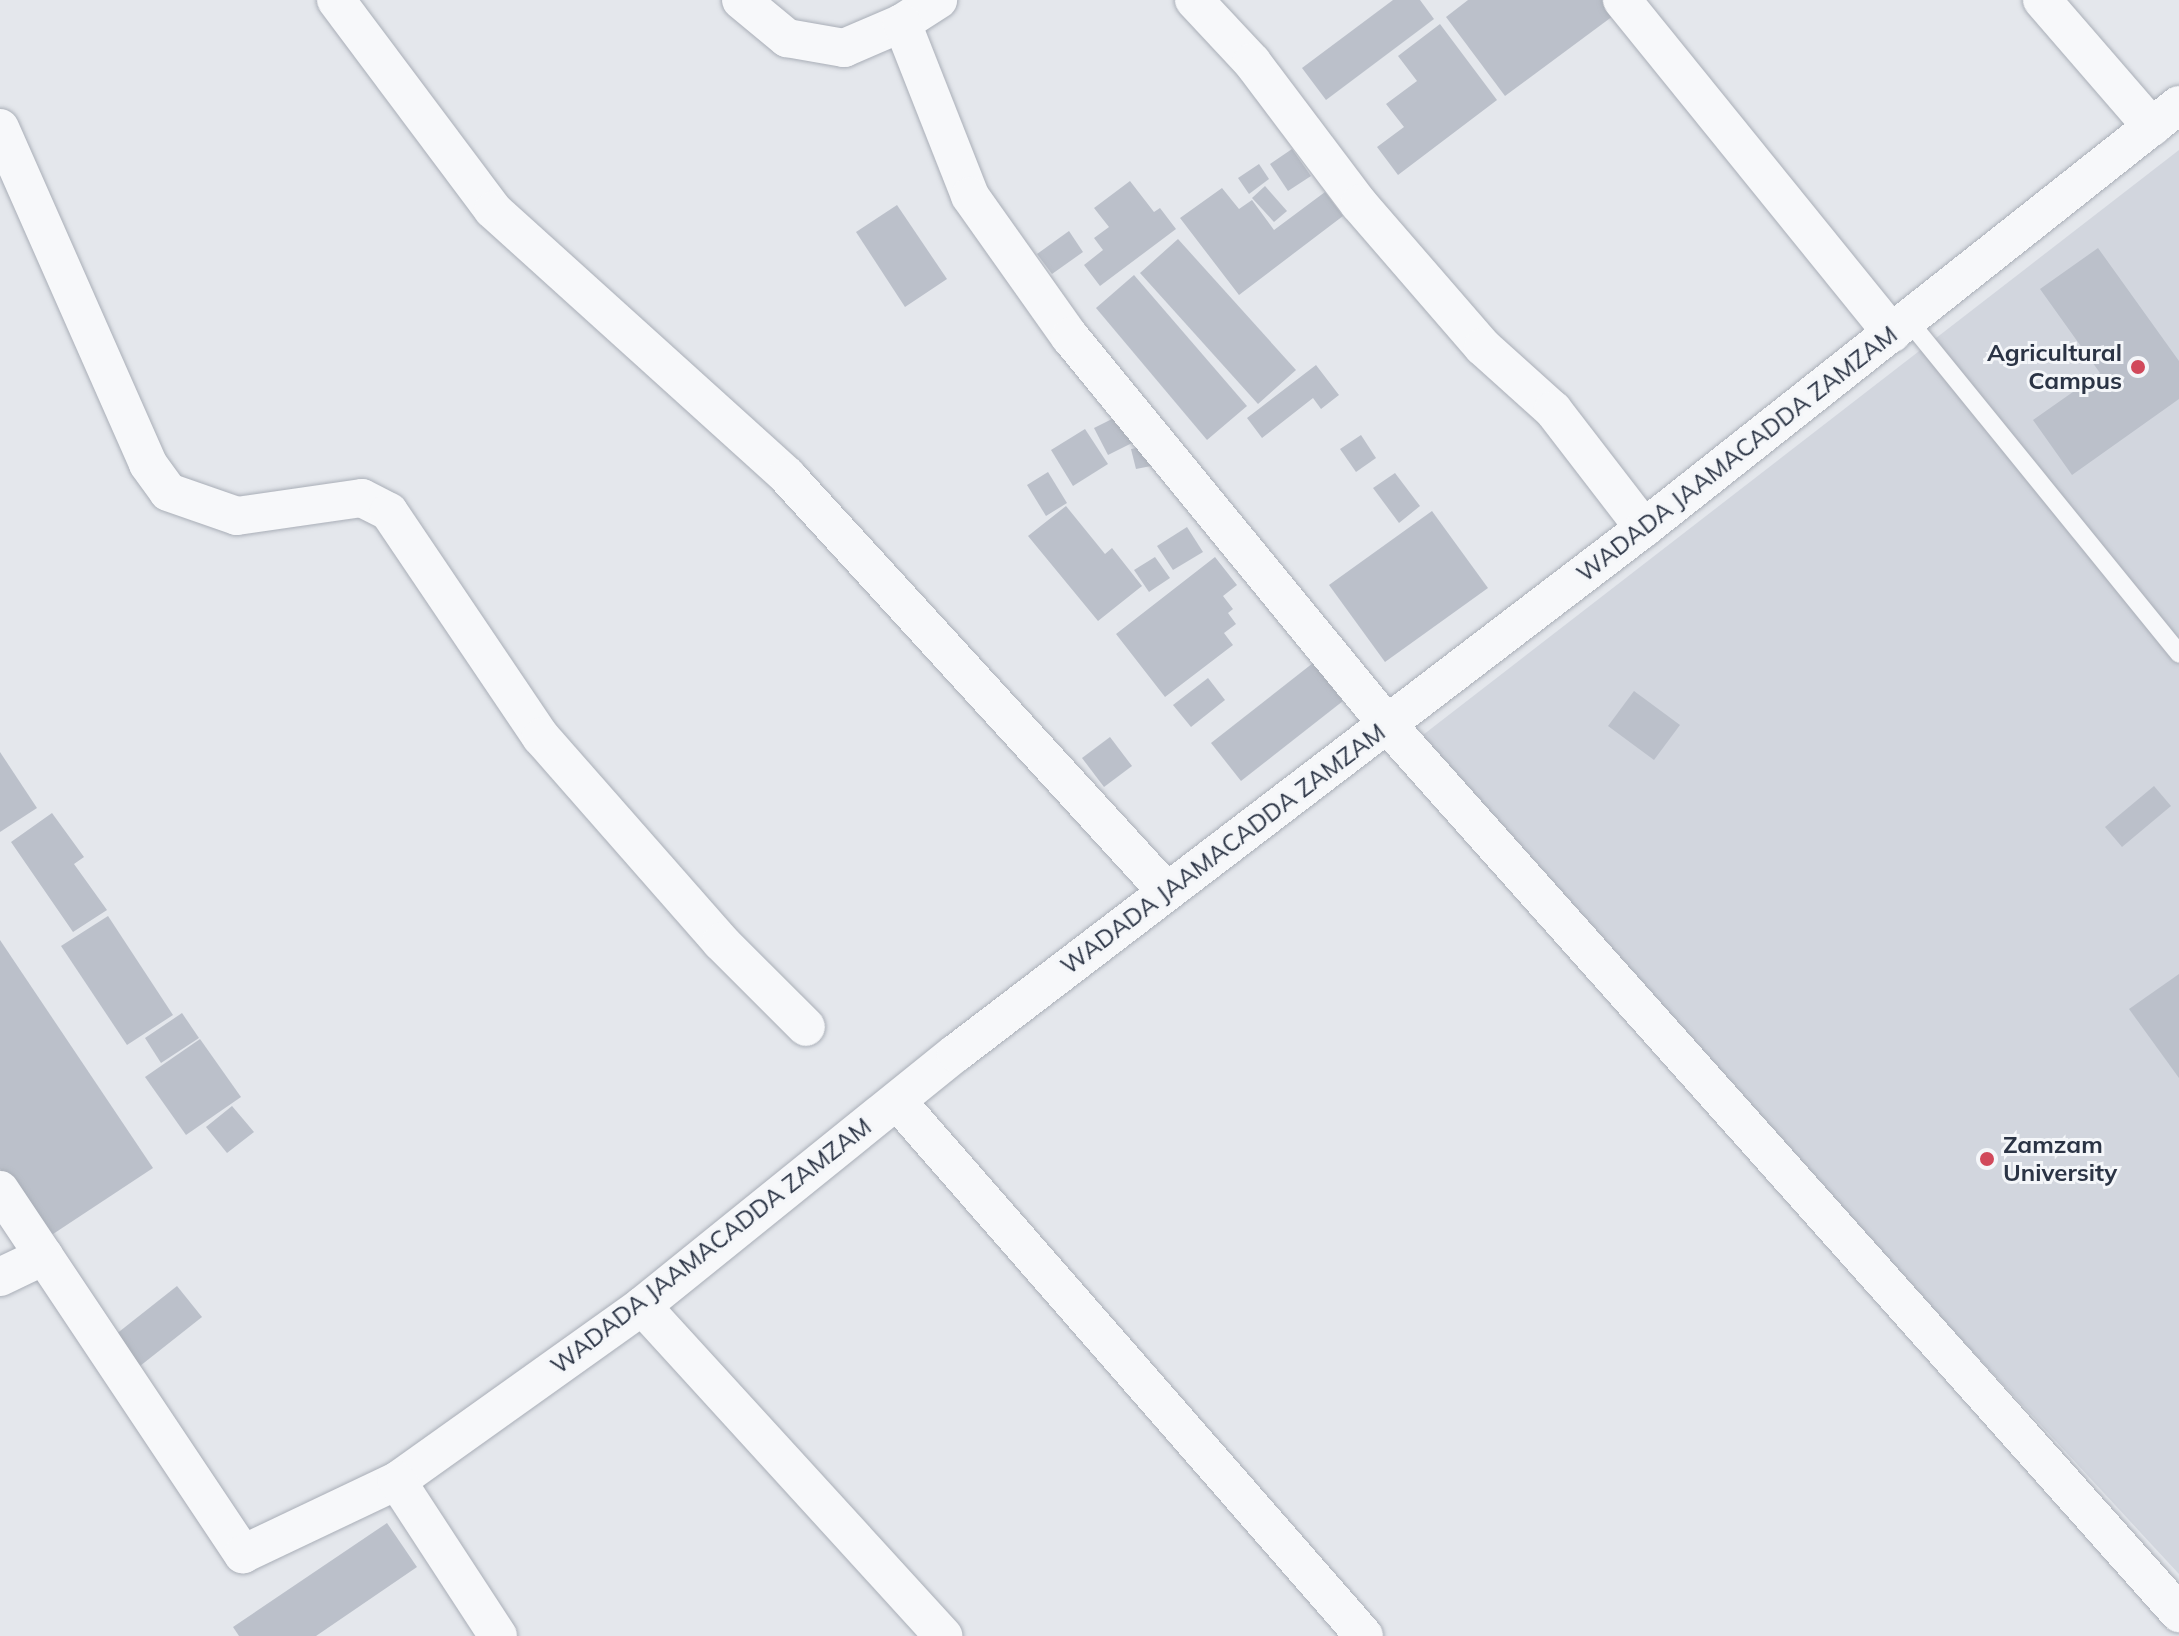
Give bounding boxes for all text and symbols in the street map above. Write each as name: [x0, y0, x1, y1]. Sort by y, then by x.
street label: WADADA JAAMACADDA ZAMZAM: [1571, 320, 1903, 588]
place label: Agricultural Campus: [1987, 339, 2122, 395]
marker: Agricultural Campus: [2129, 358, 2147, 376]
street label: WADADA JAAMACADDA ZAMZAM: [1055, 718, 1391, 980]
street label: WADADA JAAMACADDA ZAMZAM: [545, 1112, 877, 1380]
place label: Zamzam University: [2003, 1131, 2117, 1187]
marker: Zamzam University: [1978, 1150, 1996, 1168]

